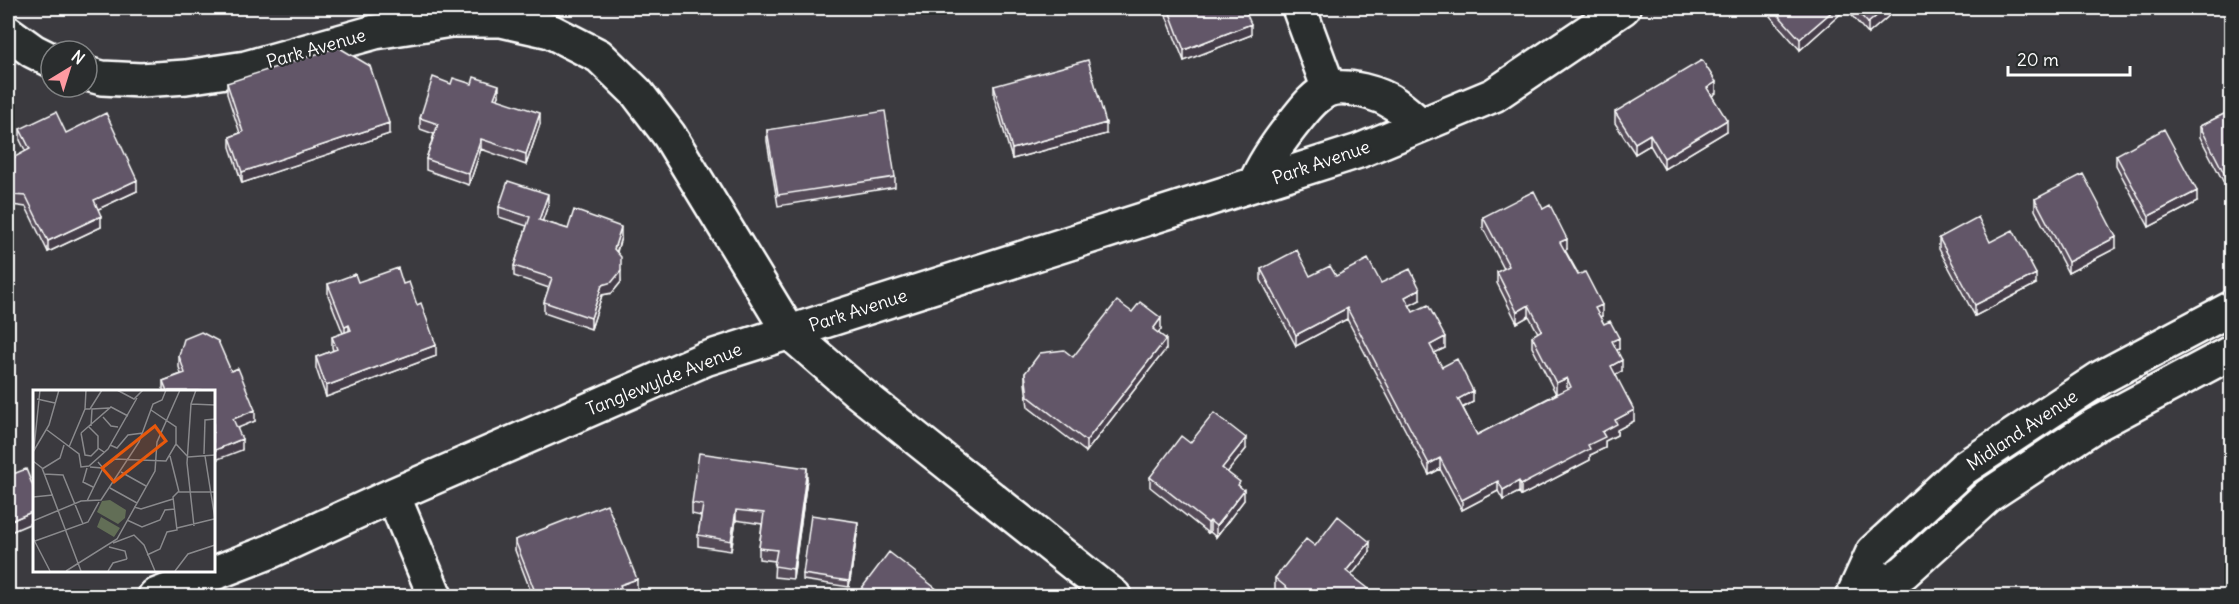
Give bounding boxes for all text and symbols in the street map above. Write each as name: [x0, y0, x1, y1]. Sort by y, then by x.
street label: Park Avenue: [264, 23, 368, 73]
north arrow: [39, 39, 99, 99]
scale bar: [2008, 39, 2130, 77]
text: N: [68, 46, 89, 68]
text: 20 m: [2017, 48, 2059, 71]
street label: Park Avenue: [1269, 135, 1373, 189]
street label: Park Avenue: [806, 283, 910, 337]
street label: Tanglewylde Avenue: [583, 337, 745, 421]
street label: Midland Avenue: [1962, 384, 2082, 476]
inset map: [33, 390, 214, 571]

